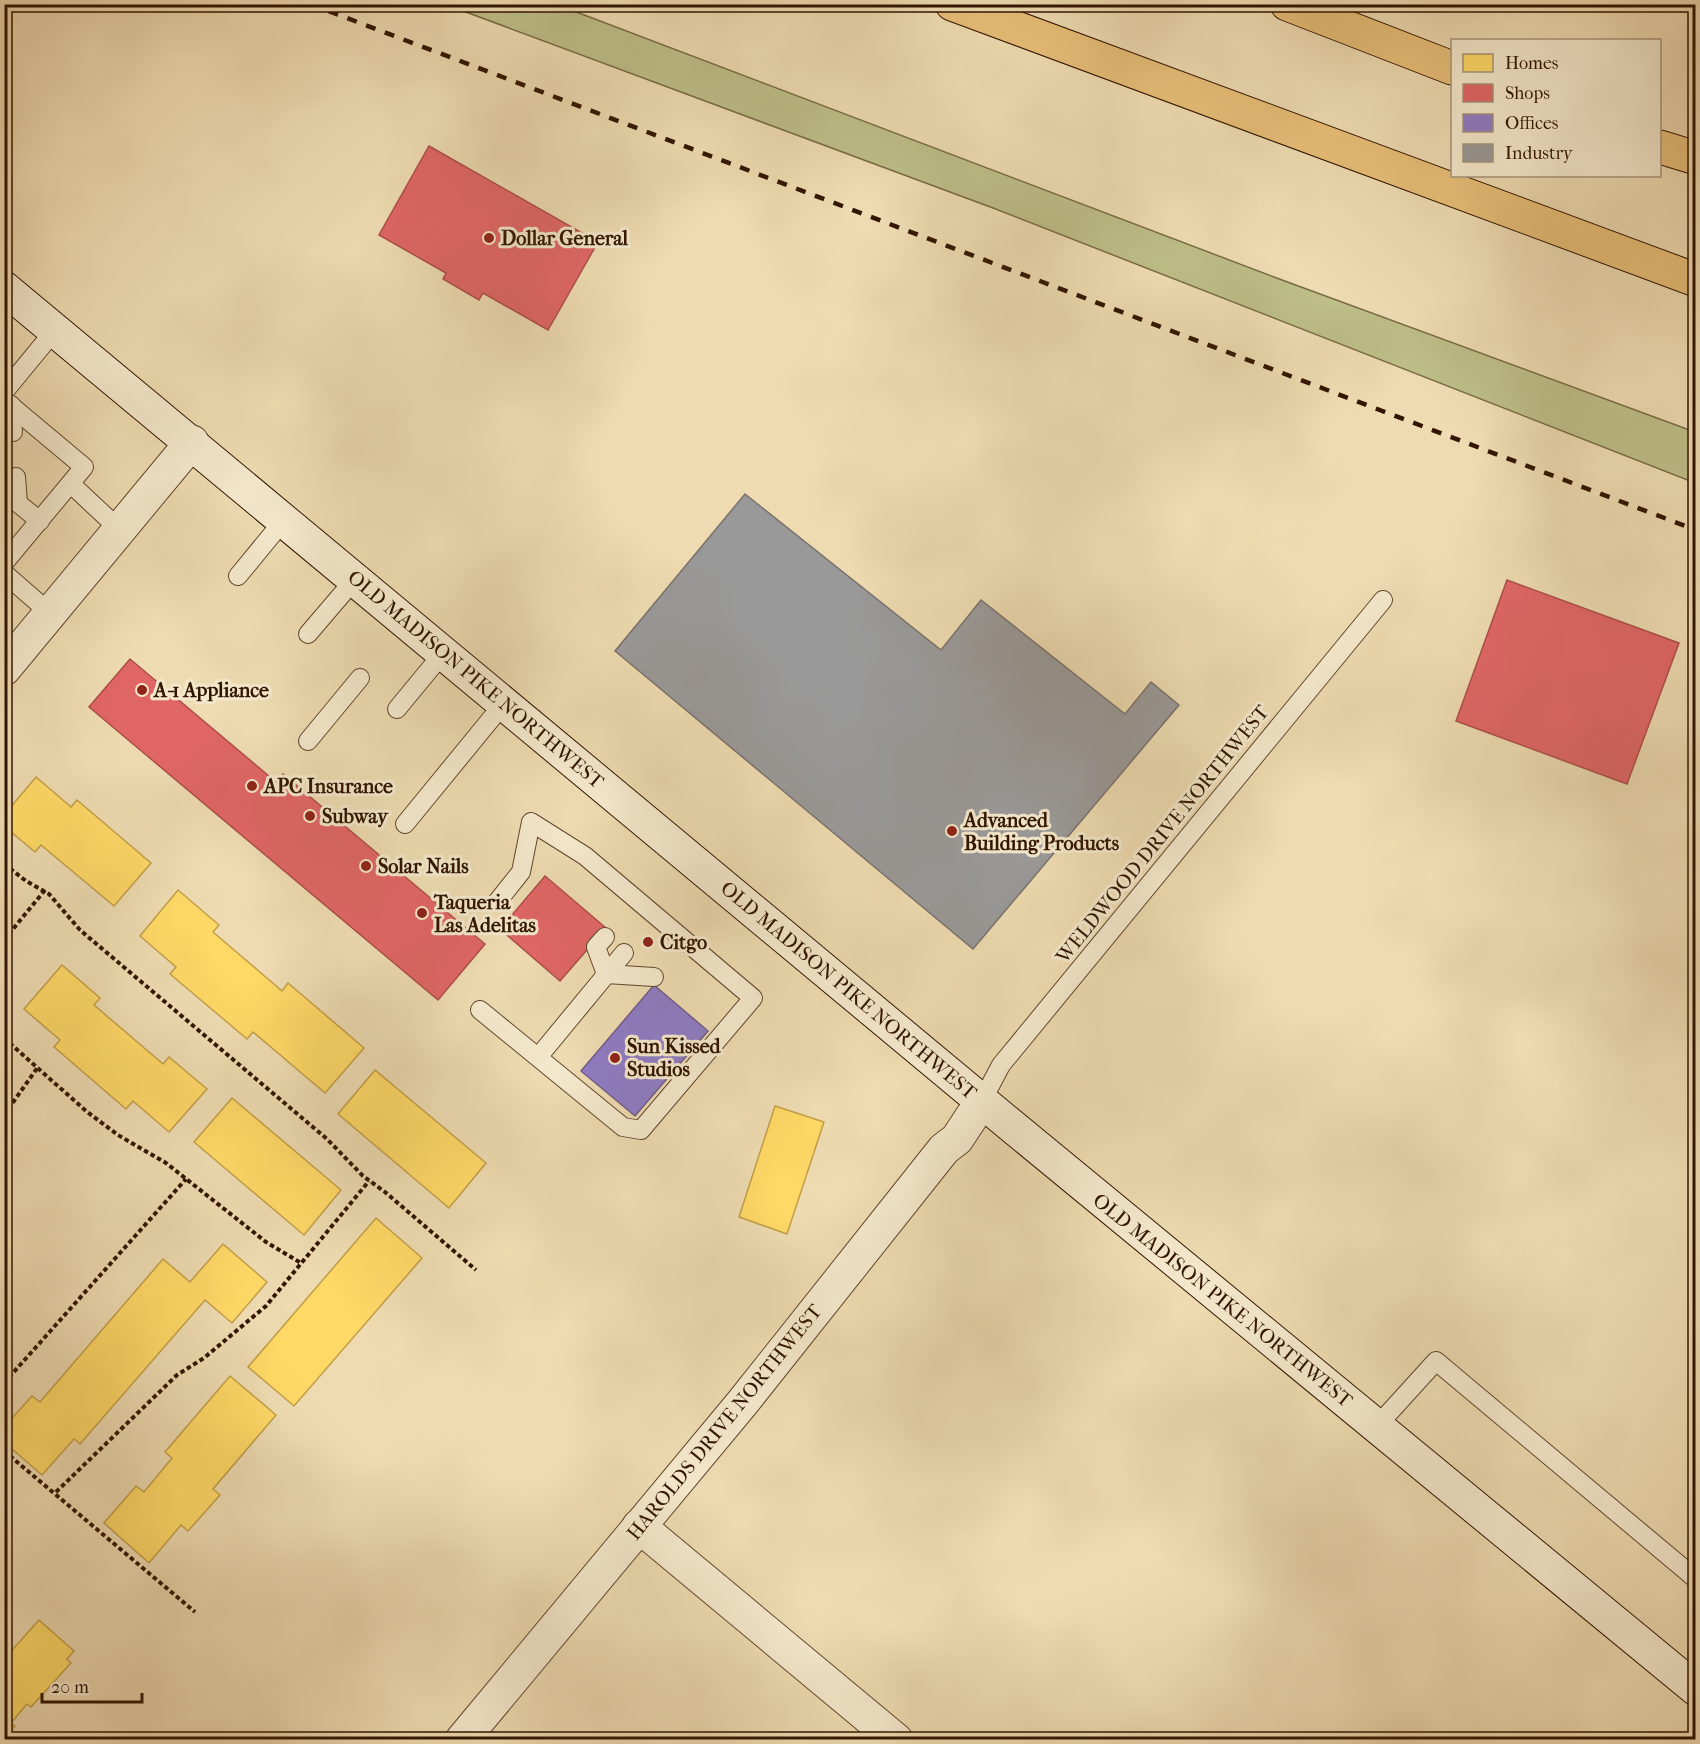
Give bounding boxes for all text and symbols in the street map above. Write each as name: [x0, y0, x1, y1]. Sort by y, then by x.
legend: [1451, 39, 1661, 177]
text: Homes: [1505, 53, 1559, 74]
text: Shops: [1505, 83, 1550, 104]
text: Offices: [1505, 113, 1559, 134]
text: Industry: [1505, 143, 1574, 164]
place label: Dollar General: [501, 227, 629, 250]
marker: Dollar General: [482, 231, 496, 245]
street label: OLD MADISON PIKE NORTHWEST: [343, 566, 609, 794]
place label: A-1 Appliance: [152, 679, 269, 702]
marker: A-1 Appliance: [135, 683, 149, 697]
street label: WELDWOOD DRIVE NORTHWEST: [1051, 700, 1274, 969]
place label: APC Insurance: [262, 775, 393, 798]
marker: APC Insurance: [245, 779, 259, 793]
place label: Subway: [322, 805, 389, 828]
marker: Subway: [303, 809, 317, 823]
place label: Advanced Building Products: [962, 809, 1120, 855]
marker: Advanced Building Products: [945, 824, 959, 838]
place label: Solar Nails: [378, 855, 469, 878]
marker: Solar Nails: [359, 859, 373, 873]
street label: OLD MADISON PIKE NORTHWEST: [716, 877, 982, 1105]
place label: Taqueria Las Adelitas: [433, 891, 536, 937]
marker: Taqueria Las Adelitas: [415, 906, 429, 920]
place label: Citgo: [660, 931, 707, 954]
marker: Citgo: [641, 935, 655, 949]
place label: Sun Kissed Studios: [627, 1035, 722, 1081]
marker: Sun Kissed Studios: [608, 1051, 622, 1065]
street label: OLD MADISON PIKE NORTHWEST: [1088, 1189, 1357, 1412]
street label: HAROLDS DRIVE NORTHWEST: [622, 1299, 827, 1545]
scale bar: [42, 1666, 142, 1704]
text: 20 m: [51, 1677, 89, 1698]

